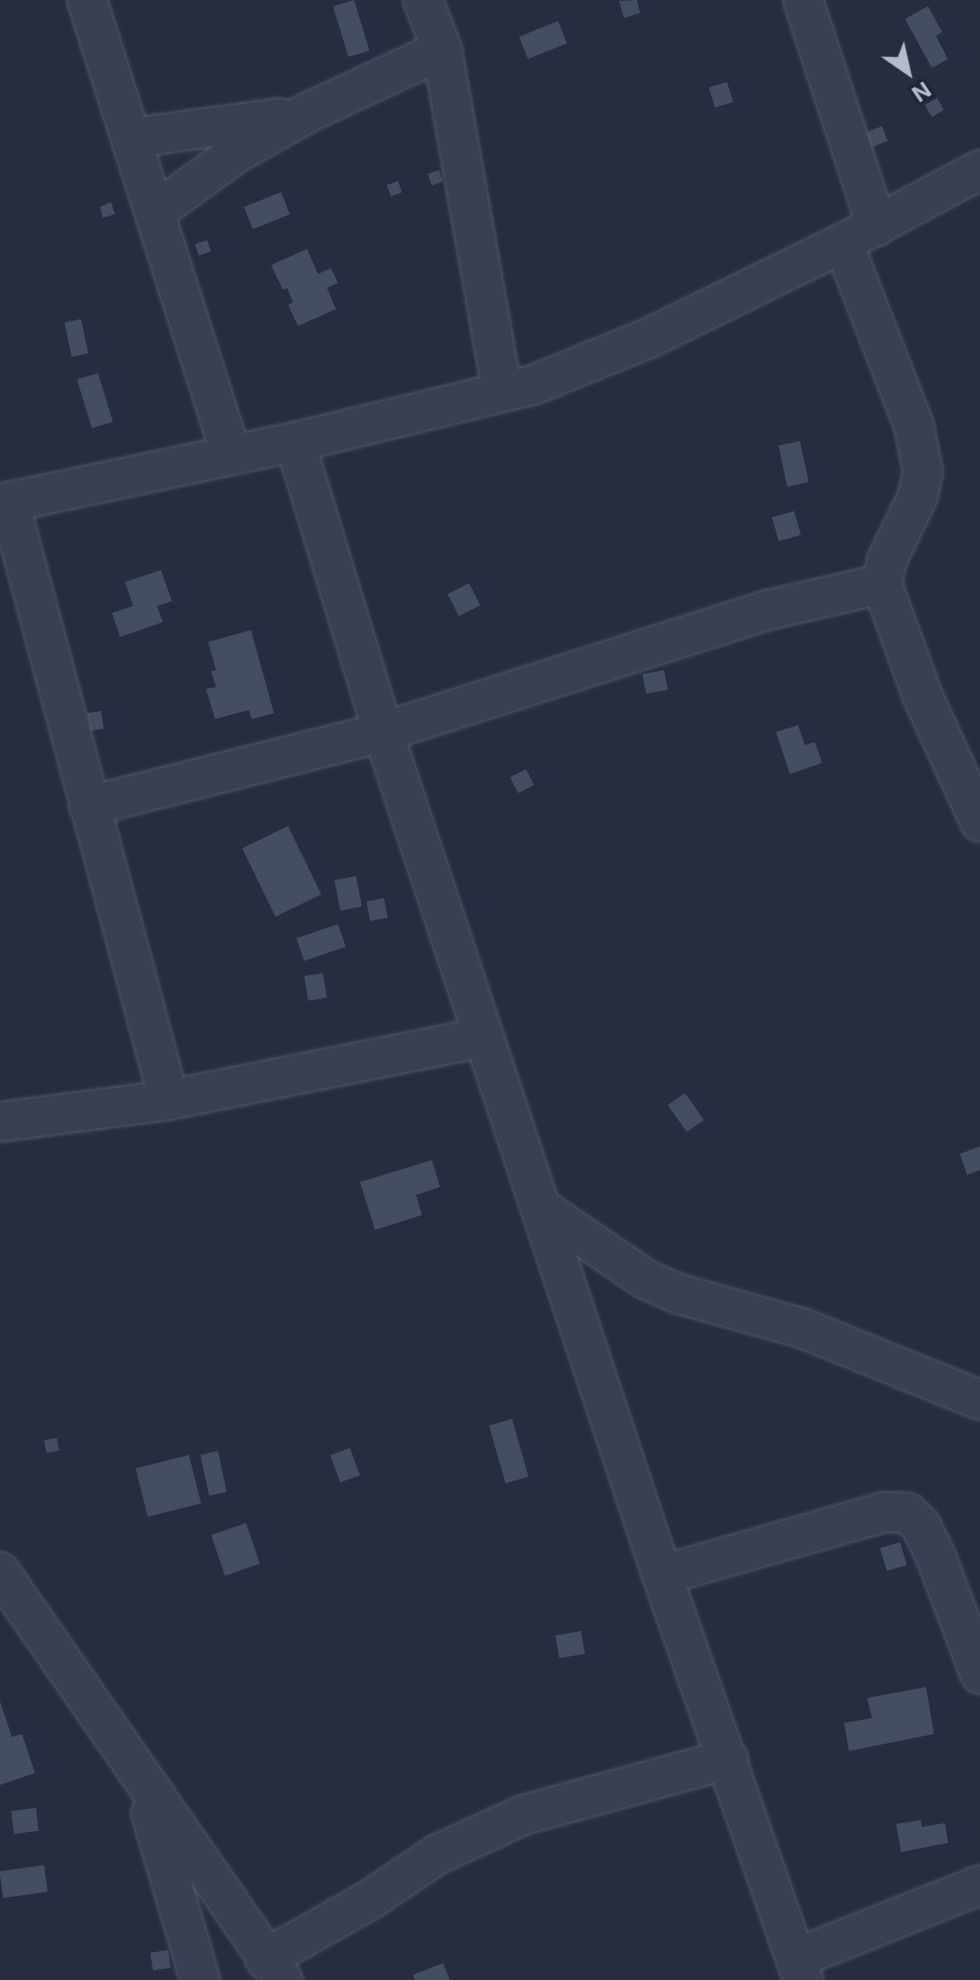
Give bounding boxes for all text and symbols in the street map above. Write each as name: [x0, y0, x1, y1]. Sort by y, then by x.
north arrow: [868, 32, 948, 112]
text: N: [907, 76, 936, 107]

